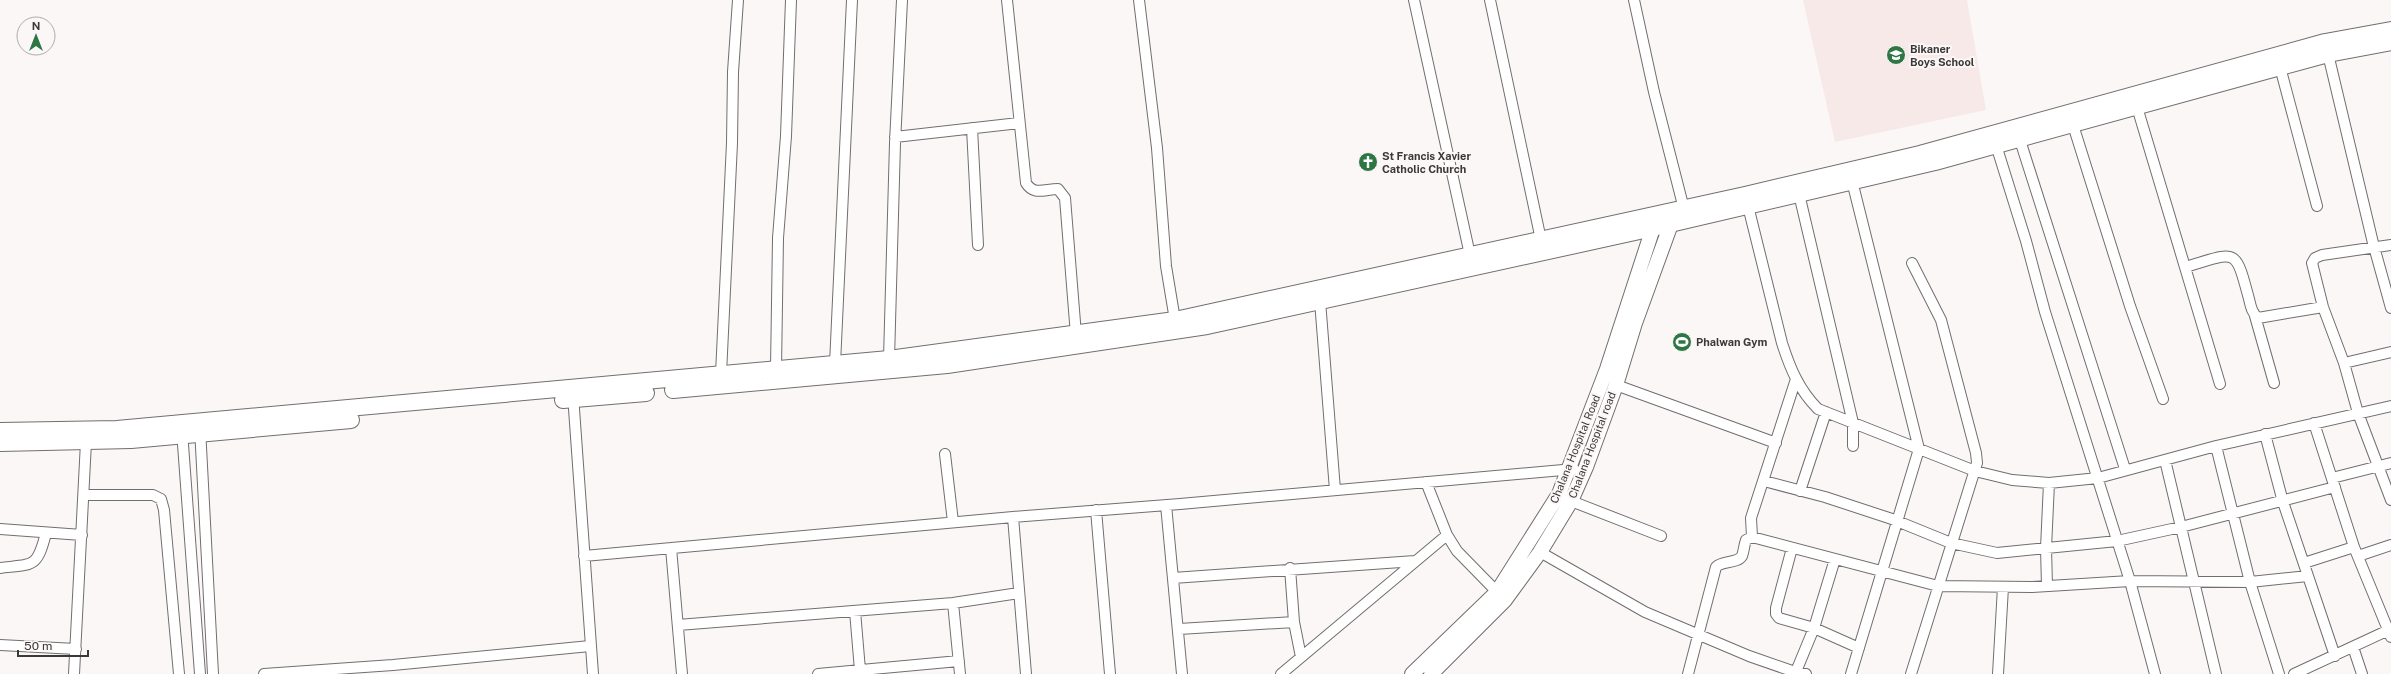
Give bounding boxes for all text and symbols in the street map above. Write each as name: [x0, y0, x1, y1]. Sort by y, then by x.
north arrow: [16, 16, 56, 56]
text: N: [32, 20, 40, 32]
place label: Bikaner Boys School: [1910, 43, 1975, 68]
school or university icon: Bikaner Boys School: [1885, 44, 1907, 66]
place label: St Francis Xavier Catholic Church: [1382, 150, 1471, 175]
church icon: St Francis Xavier Catholic Church: [1357, 151, 1379, 173]
sports icon: Phalwan Gym: [1671, 331, 1693, 353]
place label: Phalwan Gym: [1696, 336, 1767, 348]
street label: Chalana Hospital road: [1566, 390, 1618, 500]
street label: Chalana Hospital Road: [1548, 393, 1602, 505]
scale bar: [18, 632, 88, 658]
text: 50 m: [24, 639, 52, 653]

